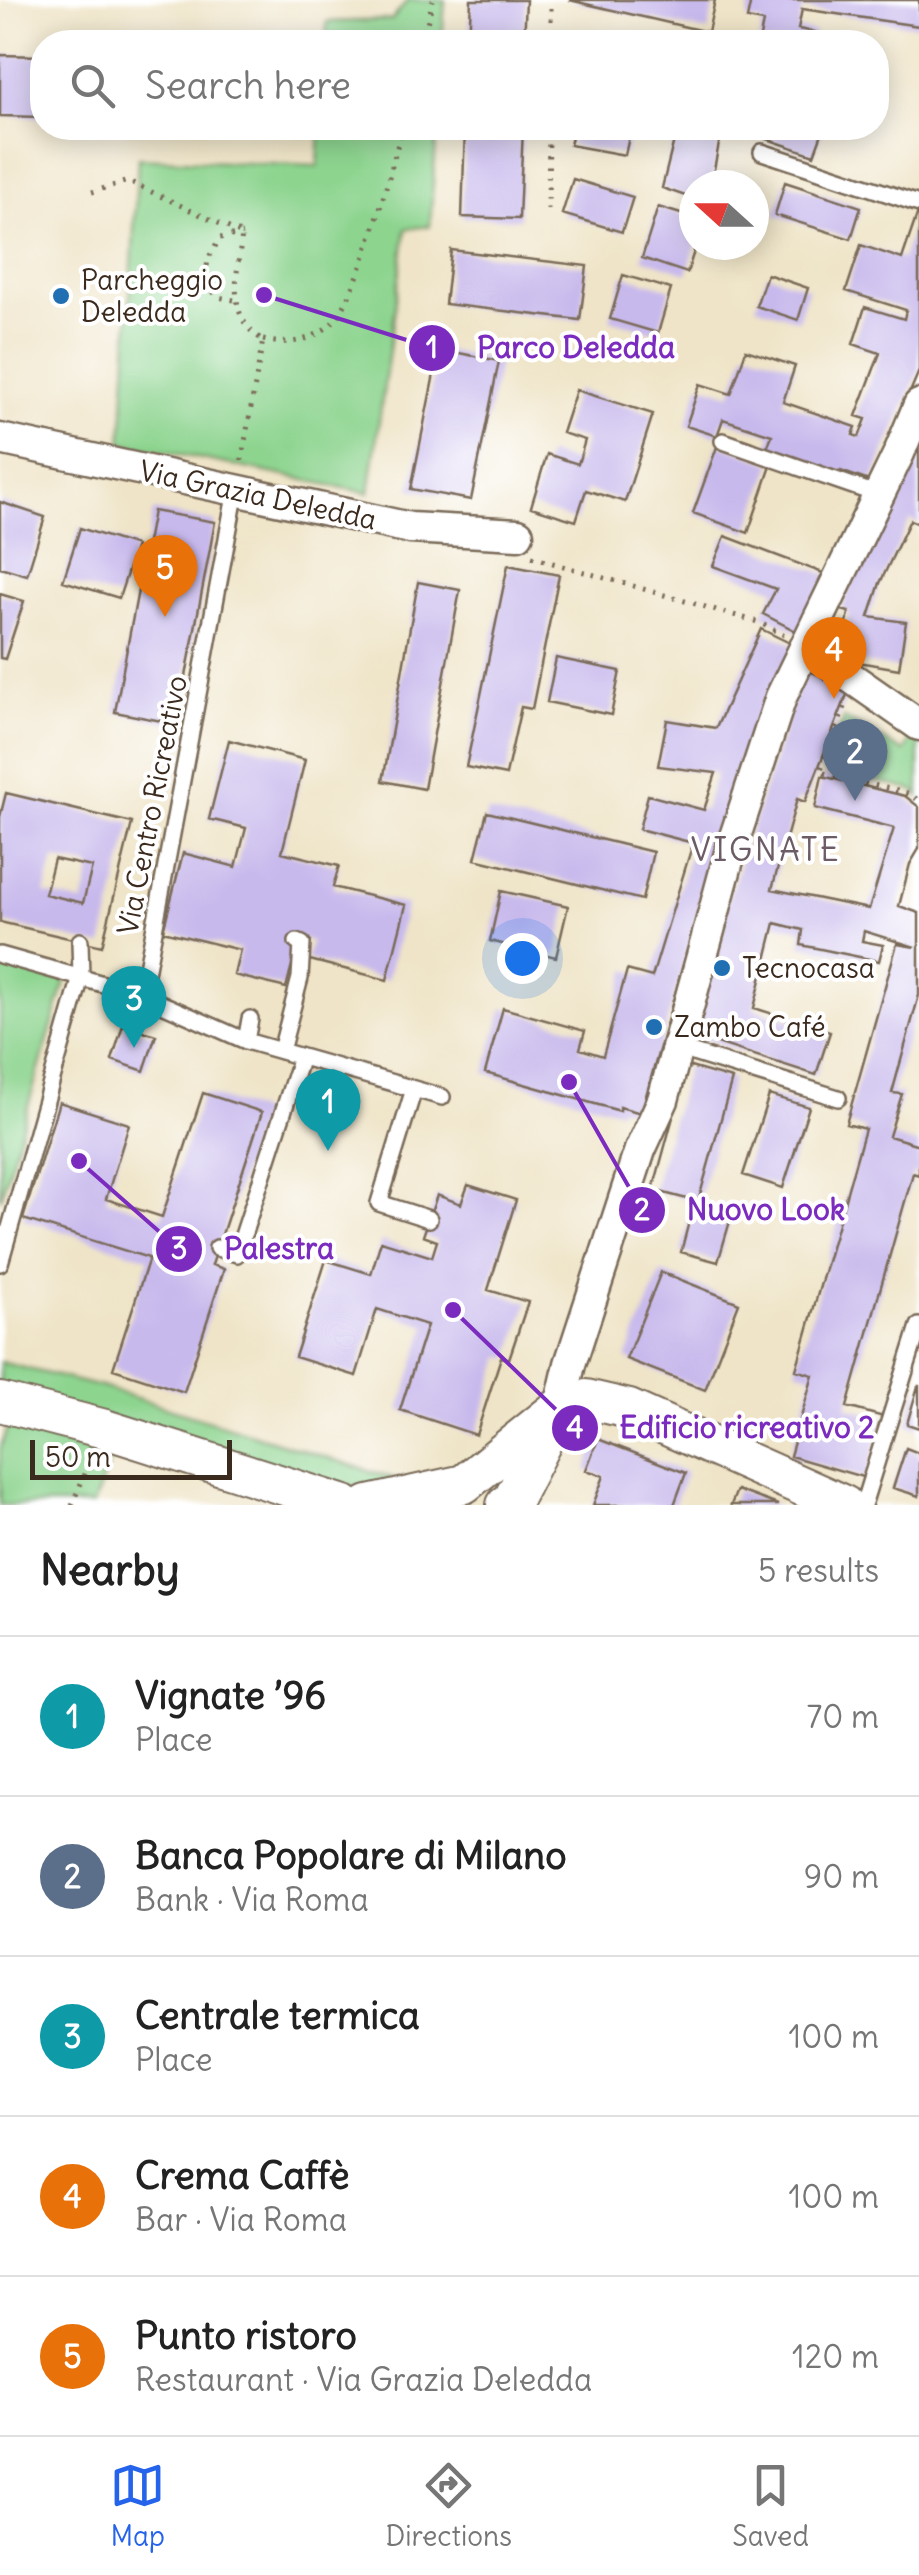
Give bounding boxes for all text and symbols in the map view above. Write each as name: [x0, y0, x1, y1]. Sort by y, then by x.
search box: [30, 30, 889, 140]
icon: search: [65, 58, 120, 113]
text: Search here: [145, 62, 351, 109]
north arrow: [679, 170, 769, 260]
place label: Parcheggio Deledda: [81, 262, 223, 330]
marker: Parcheggio Deledda: [50, 285, 72, 307]
callout: Parco Deledda: [407, 318, 695, 378]
text: 1: [426, 328, 438, 366]
text: Parco Deledda: [477, 328, 675, 366]
street label: Via Grazia Deledda: [136, 452, 380, 538]
pin: 5: [132, 534, 198, 617]
pin: 4: [802, 616, 866, 699]
street label: Via Centro Ricreativo: [109, 672, 195, 938]
pin: 2: [822, 718, 888, 801]
district label: VIGNATE: [691, 829, 841, 870]
your location: [497, 933, 548, 984]
place label: Tecnocasa: [742, 950, 875, 986]
marker: Tecnocasa: [711, 957, 733, 979]
pin: 3: [102, 966, 166, 1048]
place label: Zambo Café: [674, 1009, 826, 1045]
marker: Zambo Café: [643, 1016, 665, 1038]
pin: 1: [296, 1068, 360, 1151]
callout: Nuovo Look: [617, 1180, 866, 1240]
text: 2: [634, 1190, 650, 1228]
text: Nuovo Look: [687, 1190, 845, 1228]
callout: Palestra: [154, 1219, 354, 1279]
text: 3: [170, 1229, 188, 1267]
text: Palestra: [224, 1229, 334, 1267]
callout: Edificio ricreativo 2: [550, 1398, 895, 1458]
text: 4: [566, 1408, 584, 1446]
text: Edificio ricreativo 2: [620, 1408, 874, 1446]
scale bar: [30, 1435, 232, 1480]
text: 50 m: [45, 1439, 111, 1475]
text: Nearby: [40, 1544, 179, 1596]
text: 5 results: [758, 1550, 879, 1591]
text: Vignate ’96: [135, 1672, 326, 1719]
text: 1: [66, 1696, 79, 1737]
text: 70 m: [807, 1696, 879, 1737]
text: Place: [135, 1719, 212, 1760]
text: Banca Popolare di Milano: [135, 1832, 567, 1879]
text: 2: [64, 1856, 81, 1897]
text: 90 m: [804, 1856, 879, 1897]
text: Bank · Via Roma: [135, 1879, 369, 1920]
text: Centrale termica: [135, 1992, 420, 2039]
text: 3: [63, 2016, 82, 2057]
text: 100 m: [789, 2016, 879, 2057]
text: Place: [135, 2039, 212, 2080]
text: Crema Caffè: [135, 2152, 349, 2199]
text: 4: [63, 2176, 82, 2217]
text: 100 m: [789, 2176, 879, 2217]
text: Bar · Via Roma: [135, 2199, 347, 2240]
text: Punto ristoro: [135, 2312, 357, 2359]
text: 5: [63, 2336, 82, 2377]
text: 120 m: [792, 2336, 879, 2377]
text: Restaurant · Via Grazia Deledda: [135, 2359, 592, 2400]
tab: Map: [110, 2458, 165, 2554]
tab: Directions: [385, 2458, 512, 2554]
tab: Saved: [732, 2458, 809, 2554]

